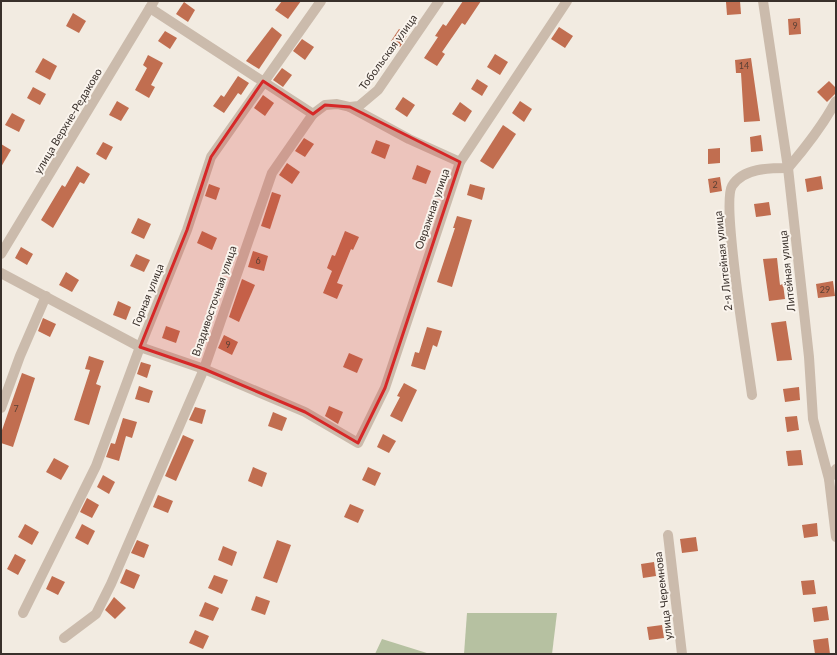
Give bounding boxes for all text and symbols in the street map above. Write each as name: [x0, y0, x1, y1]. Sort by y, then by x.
street label: Тобольская улица: [356, 11, 419, 92]
house number: 9: [792, 20, 798, 31]
house number: 14: [739, 60, 749, 71]
street label: улица Верхне-Редаково: [31, 66, 104, 176]
street label: Овражная улица: [412, 167, 451, 251]
house number: 2: [712, 179, 718, 190]
street label: 2-я Литейная улица: [711, 210, 734, 312]
street label: Литейная улица: [776, 230, 797, 313]
street label: Владивосточная улица: [188, 244, 239, 358]
house number: 6: [255, 255, 261, 266]
street label: Горная улица: [129, 262, 166, 328]
house number: 29: [820, 284, 830, 295]
house number: 9: [225, 339, 231, 350]
house number: 7: [13, 403, 19, 414]
street label: улица Черемнова: [651, 551, 674, 641]

